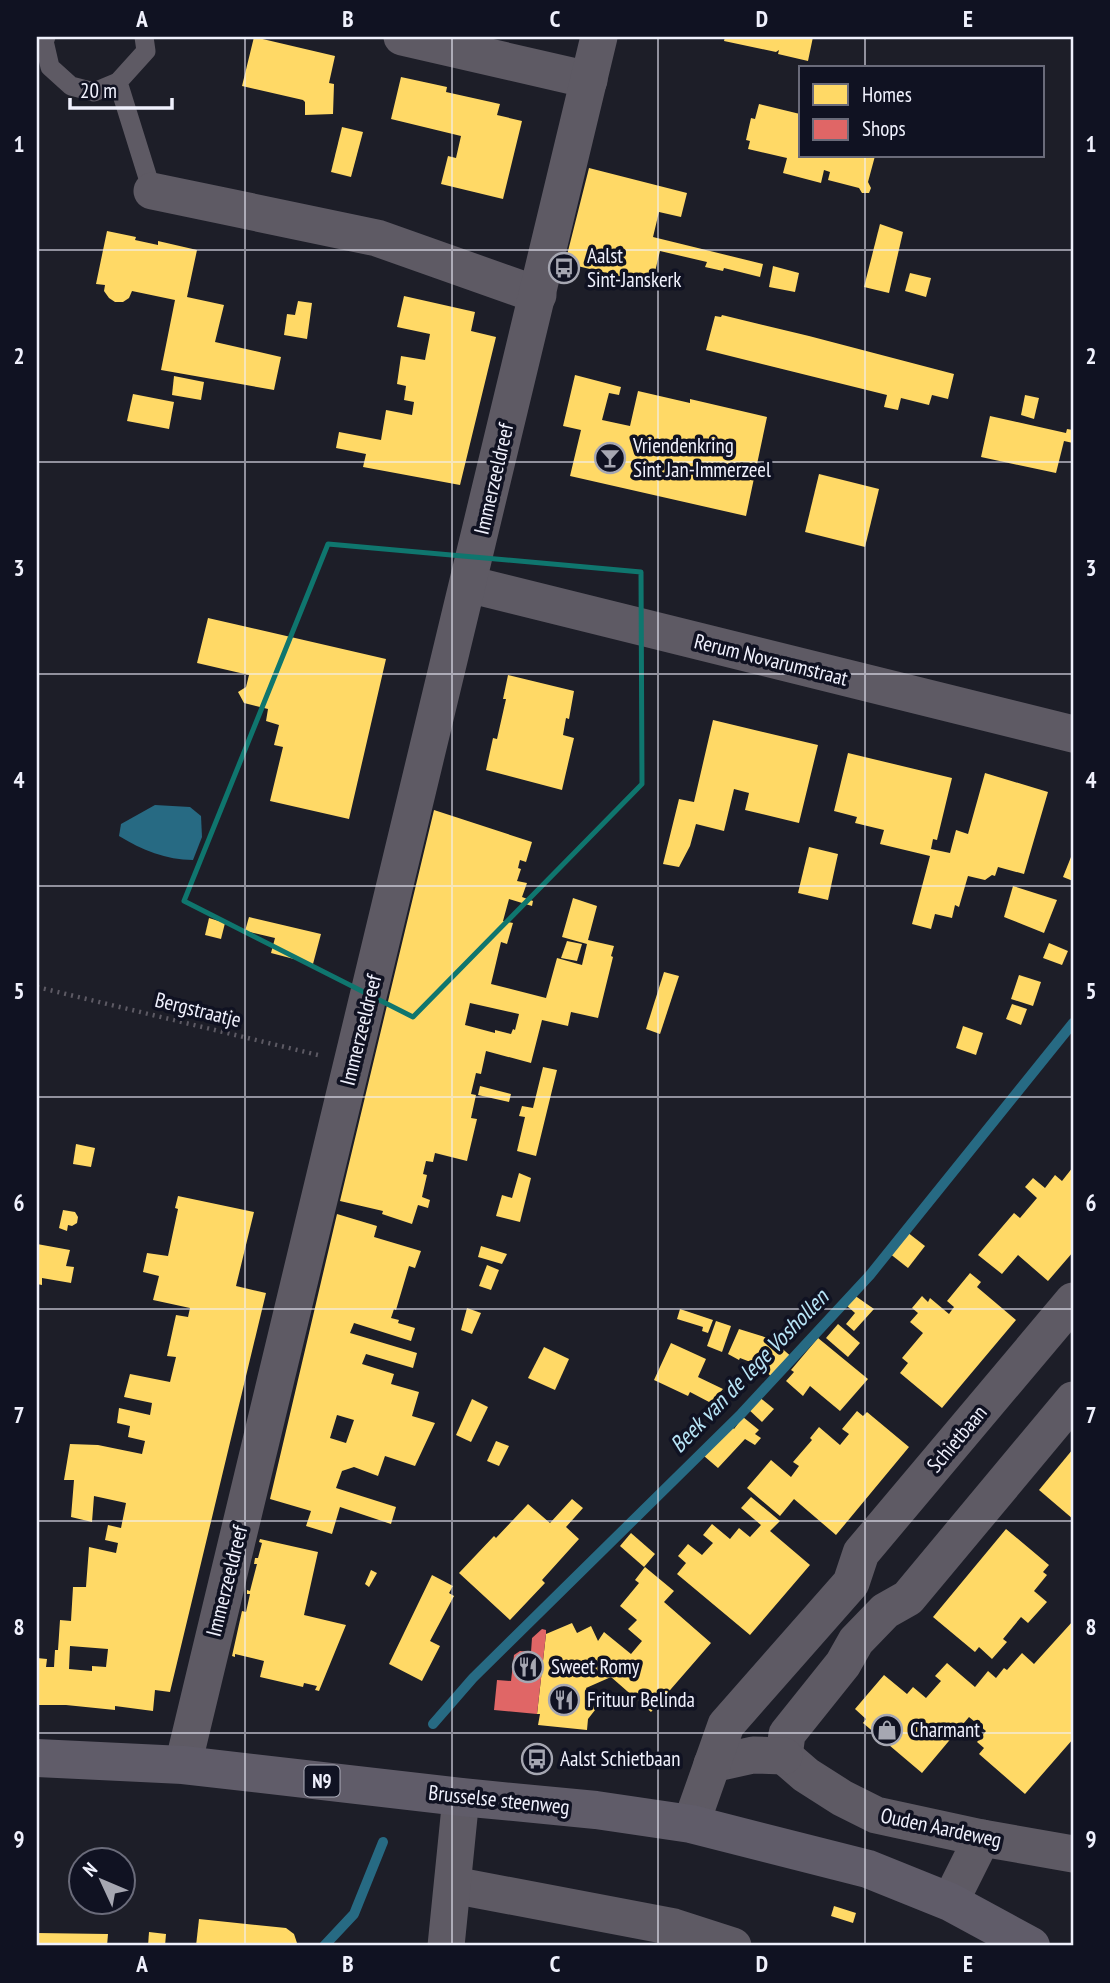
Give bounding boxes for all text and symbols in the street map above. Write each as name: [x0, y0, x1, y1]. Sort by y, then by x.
text: A: [135, 4, 148, 33]
text: B: [342, 4, 354, 33]
text: C: [550, 4, 561, 33]
text: D: [756, 4, 768, 33]
text: E: [963, 4, 973, 33]
scale bar: [70, 66, 172, 110]
legend: [799, 66, 1044, 158]
text: 20 m: [80, 77, 117, 104]
text: Homes: [862, 81, 912, 108]
text: Shops: [862, 115, 906, 142]
text: 1: [14, 129, 25, 158]
text: 1: [1086, 129, 1097, 158]
place label: Aalst Sint-Janskerk: [587, 242, 681, 293]
bus stop icon: Aalst Sint-Janskerk: [547, 251, 581, 285]
text: 2: [14, 341, 25, 370]
text: 2: [1086, 341, 1097, 370]
street label: Immerzeeldreef: [468, 420, 520, 537]
place label: Vriendenkring Sint Jan-Immerzeel: [632, 432, 771, 483]
bar icon: Vriendenkring Sint Jan-Immerzeel: [593, 441, 627, 475]
text: 3: [14, 553, 25, 582]
text: 3: [1086, 553, 1097, 582]
street label: Rerum Novarumstraat: [692, 627, 851, 692]
text: 4: [14, 765, 25, 794]
text: 4: [1086, 765, 1097, 794]
street label: Immerzeeldreef: [334, 971, 387, 1088]
text: 5: [14, 976, 25, 1005]
text: 5: [1086, 976, 1097, 1005]
street label: Bergstraatje: [152, 986, 244, 1033]
text: 6: [14, 1188, 25, 1217]
text: 6: [1086, 1188, 1097, 1217]
water label: Beek van de lege Voshollen: [663, 1281, 835, 1459]
street label: Schietbaan: [921, 1399, 993, 1478]
text: 7: [14, 1400, 25, 1429]
text: 7: [1086, 1400, 1097, 1429]
street label: Immerzeeldreef: [200, 1522, 253, 1639]
text: 8: [14, 1612, 25, 1641]
text: 8: [1086, 1612, 1097, 1641]
restaurant icon: Sweet Romy: [511, 1650, 545, 1684]
place label: Sweet Romy: [551, 1653, 640, 1680]
restaurant icon: Frituur Belinda: [547, 1683, 581, 1717]
place label: Frituur Belinda: [587, 1686, 695, 1713]
shop icon: Charmant: [870, 1713, 904, 1747]
place label: Charmant: [910, 1716, 980, 1743]
bus stop icon: Aalst Schietbaan: [520, 1742, 554, 1776]
place label: Aalst Schietbaan: [560, 1745, 680, 1772]
road number: N9: [304, 1765, 340, 1796]
street label: Brusselse steenweg: [427, 1779, 571, 1820]
street label: Ouden Aardeweg: [878, 1802, 1004, 1854]
text: 9: [14, 1824, 25, 1853]
text: 9: [1086, 1824, 1097, 1853]
north arrow: [66, 1846, 136, 1916]
text: N: [78, 1857, 102, 1881]
text: A: [135, 1949, 148, 1978]
text: B: [342, 1949, 354, 1978]
text: C: [550, 1949, 561, 1978]
text: D: [756, 1949, 768, 1978]
text: E: [963, 1949, 973, 1978]

